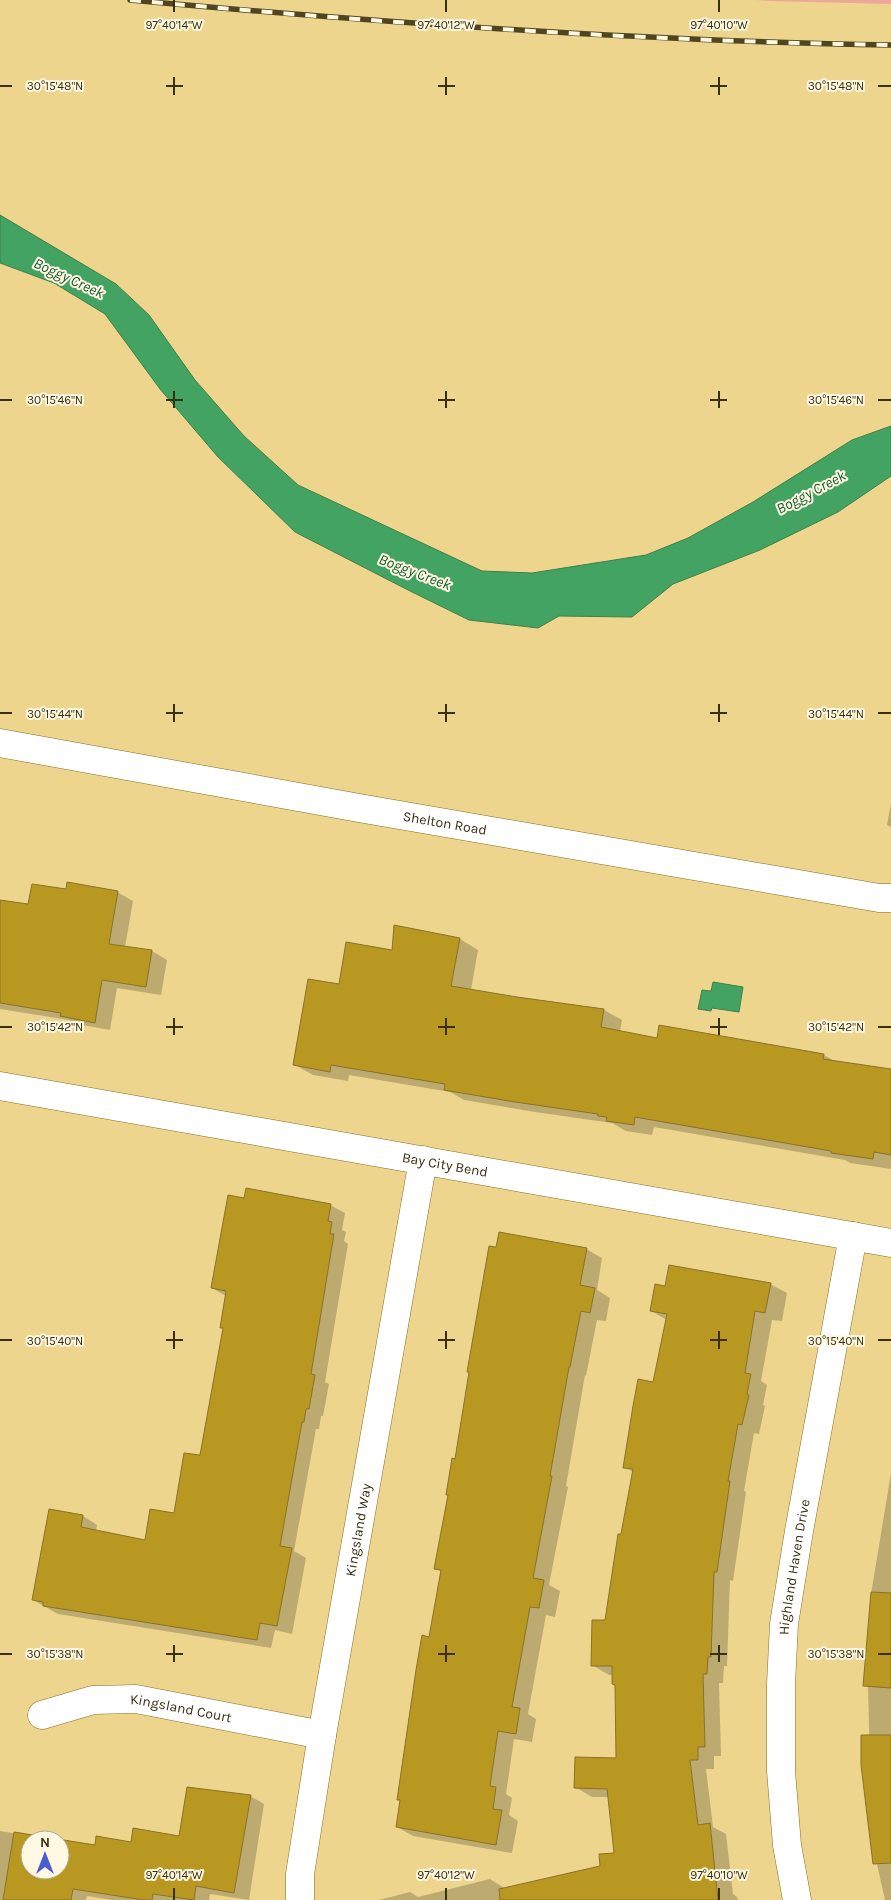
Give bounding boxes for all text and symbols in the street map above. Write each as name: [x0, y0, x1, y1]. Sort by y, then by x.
text: 97°40'14"W: [145, 18, 203, 32]
text: 97°40'12"W: [417, 18, 475, 32]
text: 97°40'10"W: [690, 18, 748, 32]
text: 30°15'48"N: [27, 79, 83, 93]
text: 30°15'48"N: [808, 79, 864, 93]
water label: Boggy Creek: [31, 254, 108, 302]
text: 30°15'46"N: [27, 393, 83, 407]
text: 30°15'46"N: [808, 393, 864, 407]
water label: Boggy Creek: [773, 466, 849, 518]
water label: Boggy Creek: [376, 550, 454, 594]
text: 30°15'44"N: [27, 707, 83, 721]
text: 30°15'44"N: [808, 707, 864, 721]
street label: Shelton Road: [402, 807, 488, 838]
text: 30°15'42"N: [27, 1020, 83, 1034]
text: 30°15'42"N: [808, 1020, 864, 1034]
street label: Bay City Bend: [401, 1149, 489, 1180]
text: 30°15'40"N: [27, 1334, 83, 1348]
text: 30°15'40"N: [808, 1334, 864, 1348]
street label: Kingsland Way: [341, 1481, 375, 1578]
street label: Highland Haven Drive: [775, 1498, 813, 1635]
text: 30°15'38"N: [27, 1647, 83, 1661]
text: 30°15'38"N: [808, 1647, 864, 1661]
street label: Kingsland Court: [130, 1690, 233, 1726]
north arrow: [20, 1830, 70, 1880]
text: N: [40, 1834, 50, 1851]
text: 97°40'14"W: [145, 1868, 203, 1882]
text: 97°40'12"W: [417, 1868, 475, 1882]
text: 97°40'10"W: [690, 1868, 748, 1882]

